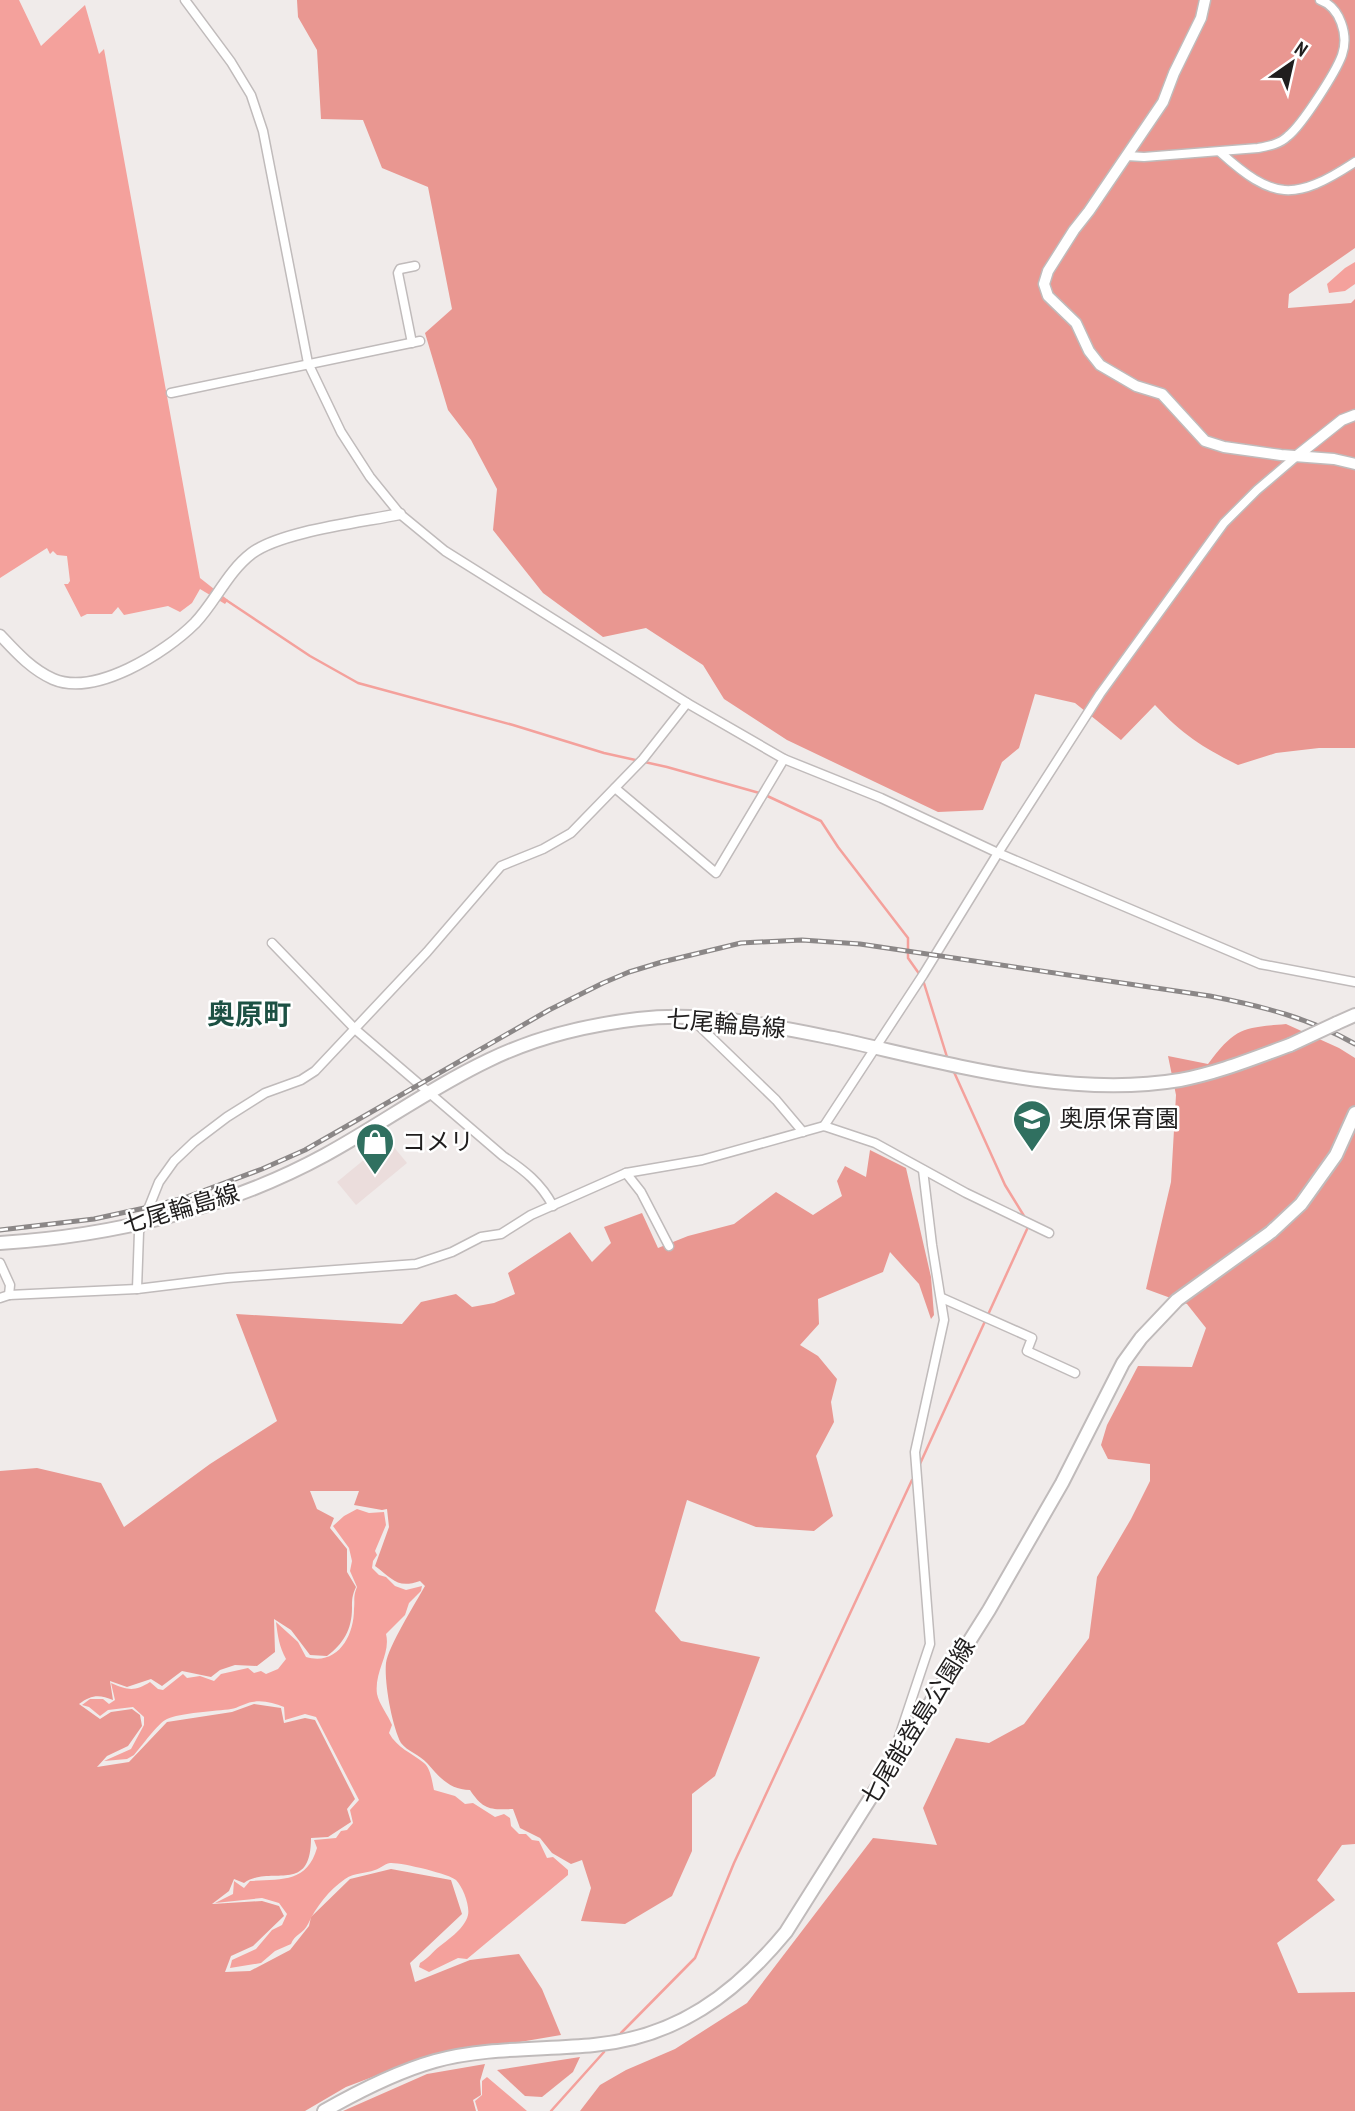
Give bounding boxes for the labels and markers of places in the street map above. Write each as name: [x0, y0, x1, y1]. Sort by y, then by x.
school or university icon: 奥原保育園: [1011, 1098, 1053, 1153]
place label: 奥原保育園: [1059, 1103, 1179, 1134]
shop icon: コメリ: [354, 1121, 396, 1176]
place label: コメリ: [402, 1126, 474, 1157]

